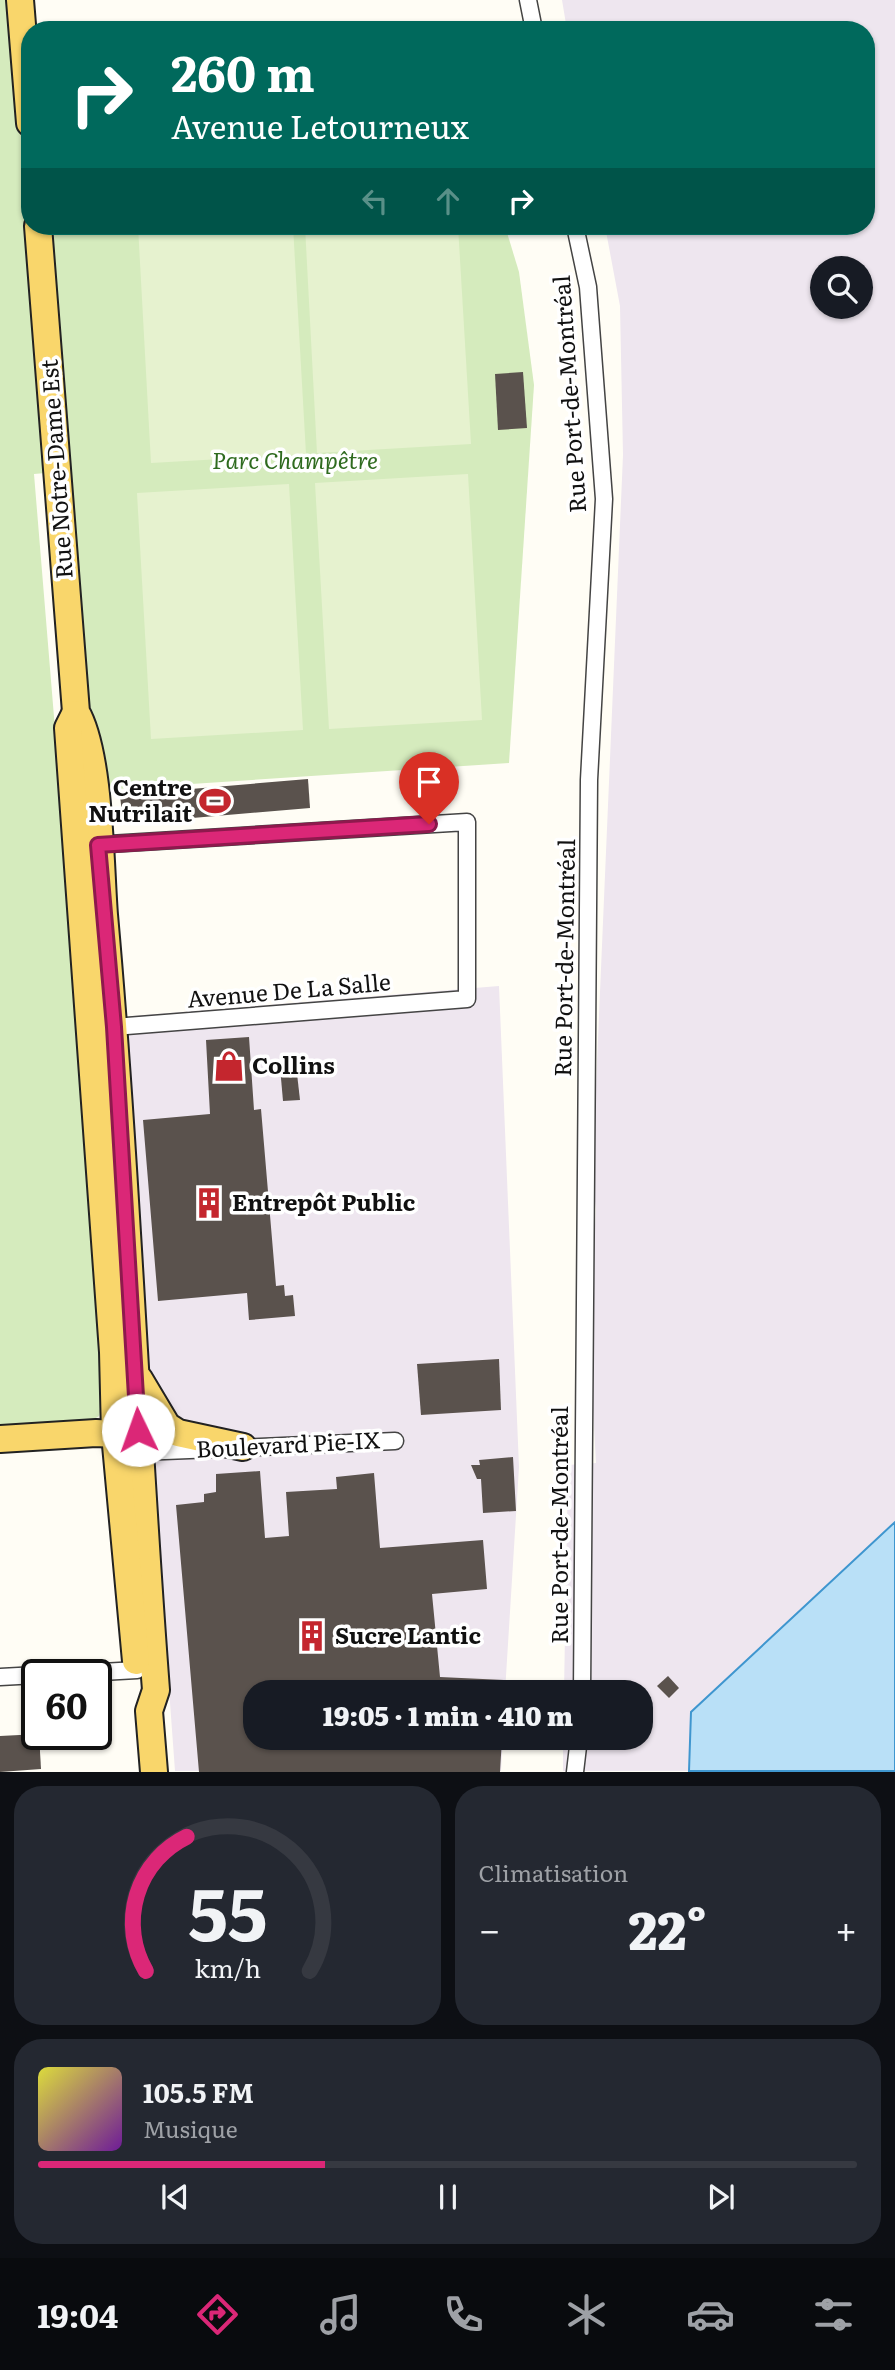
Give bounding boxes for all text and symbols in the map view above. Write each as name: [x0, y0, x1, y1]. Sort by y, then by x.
text: 260 m: [171, 34, 315, 107]
icon: right: [56, 49, 147, 140]
text: Avenue Letourneux: [171, 101, 469, 149]
icon: left: [356, 182, 394, 220]
icon: ahead: [429, 182, 467, 220]
icon: right: [502, 182, 540, 220]
map controls: [810, 256, 873, 319]
button: search: [810, 256, 873, 319]
street label: Rue Port-de-Montréal: [543, 274, 593, 514]
street label: Rue Notre-Dame Est: [30, 357, 80, 580]
park label: Parc Champêtre: [212, 442, 378, 476]
pin: [399, 752, 459, 824]
icon: arrive: [410, 763, 448, 801]
place label: Centre Nutrilait: [88, 769, 192, 829]
sports icon: Centre Nutrilait: [198, 784, 232, 818]
street label: Rue Port-de-Montréal: [544, 838, 582, 1077]
street label: Avenue De La Salle: [186, 963, 392, 1015]
place label: Collins: [252, 1047, 335, 1081]
shop icon: Collins: [212, 1049, 246, 1083]
place label: Entrepôt Public: [232, 1184, 415, 1218]
building icon: Entrepôt Public: [192, 1186, 226, 1220]
position arrow: [101, 1393, 175, 1467]
street label: Rue Port-de-Montréal: [541, 1406, 575, 1644]
street label: Boulevard Pie-IX: [195, 1421, 381, 1465]
place label: Sucre Lantic: [335, 1617, 481, 1651]
building icon: Sucre Lantic: [295, 1619, 329, 1653]
speed limit sign: 60: [21, 1659, 112, 1750]
text: 19:05 · 1 min · 410 m: [323, 1695, 573, 1734]
text: Climatisation: [479, 1855, 628, 1889]
text: 55: [188, 1856, 267, 1964]
text: 22°: [629, 1889, 707, 1966]
text: −: [479, 1899, 501, 1956]
text: +: [835, 1899, 857, 1956]
text: km/h: [194, 1949, 261, 1986]
text: 105.5 FM: [143, 2072, 254, 2111]
text: Musique: [143, 2111, 238, 2145]
icon: previous: [156, 2178, 194, 2216]
icon: pause: [429, 2178, 467, 2216]
icon: next: [702, 2178, 740, 2216]
text: 19:04: [37, 2290, 118, 2338]
icon: directions: [193, 2290, 242, 2339]
icon: music: [316, 2290, 365, 2339]
icon: phone: [439, 2290, 488, 2339]
icon: climate: [562, 2290, 611, 2339]
icon: car: [686, 2290, 735, 2339]
icon: filters: [809, 2290, 858, 2339]

